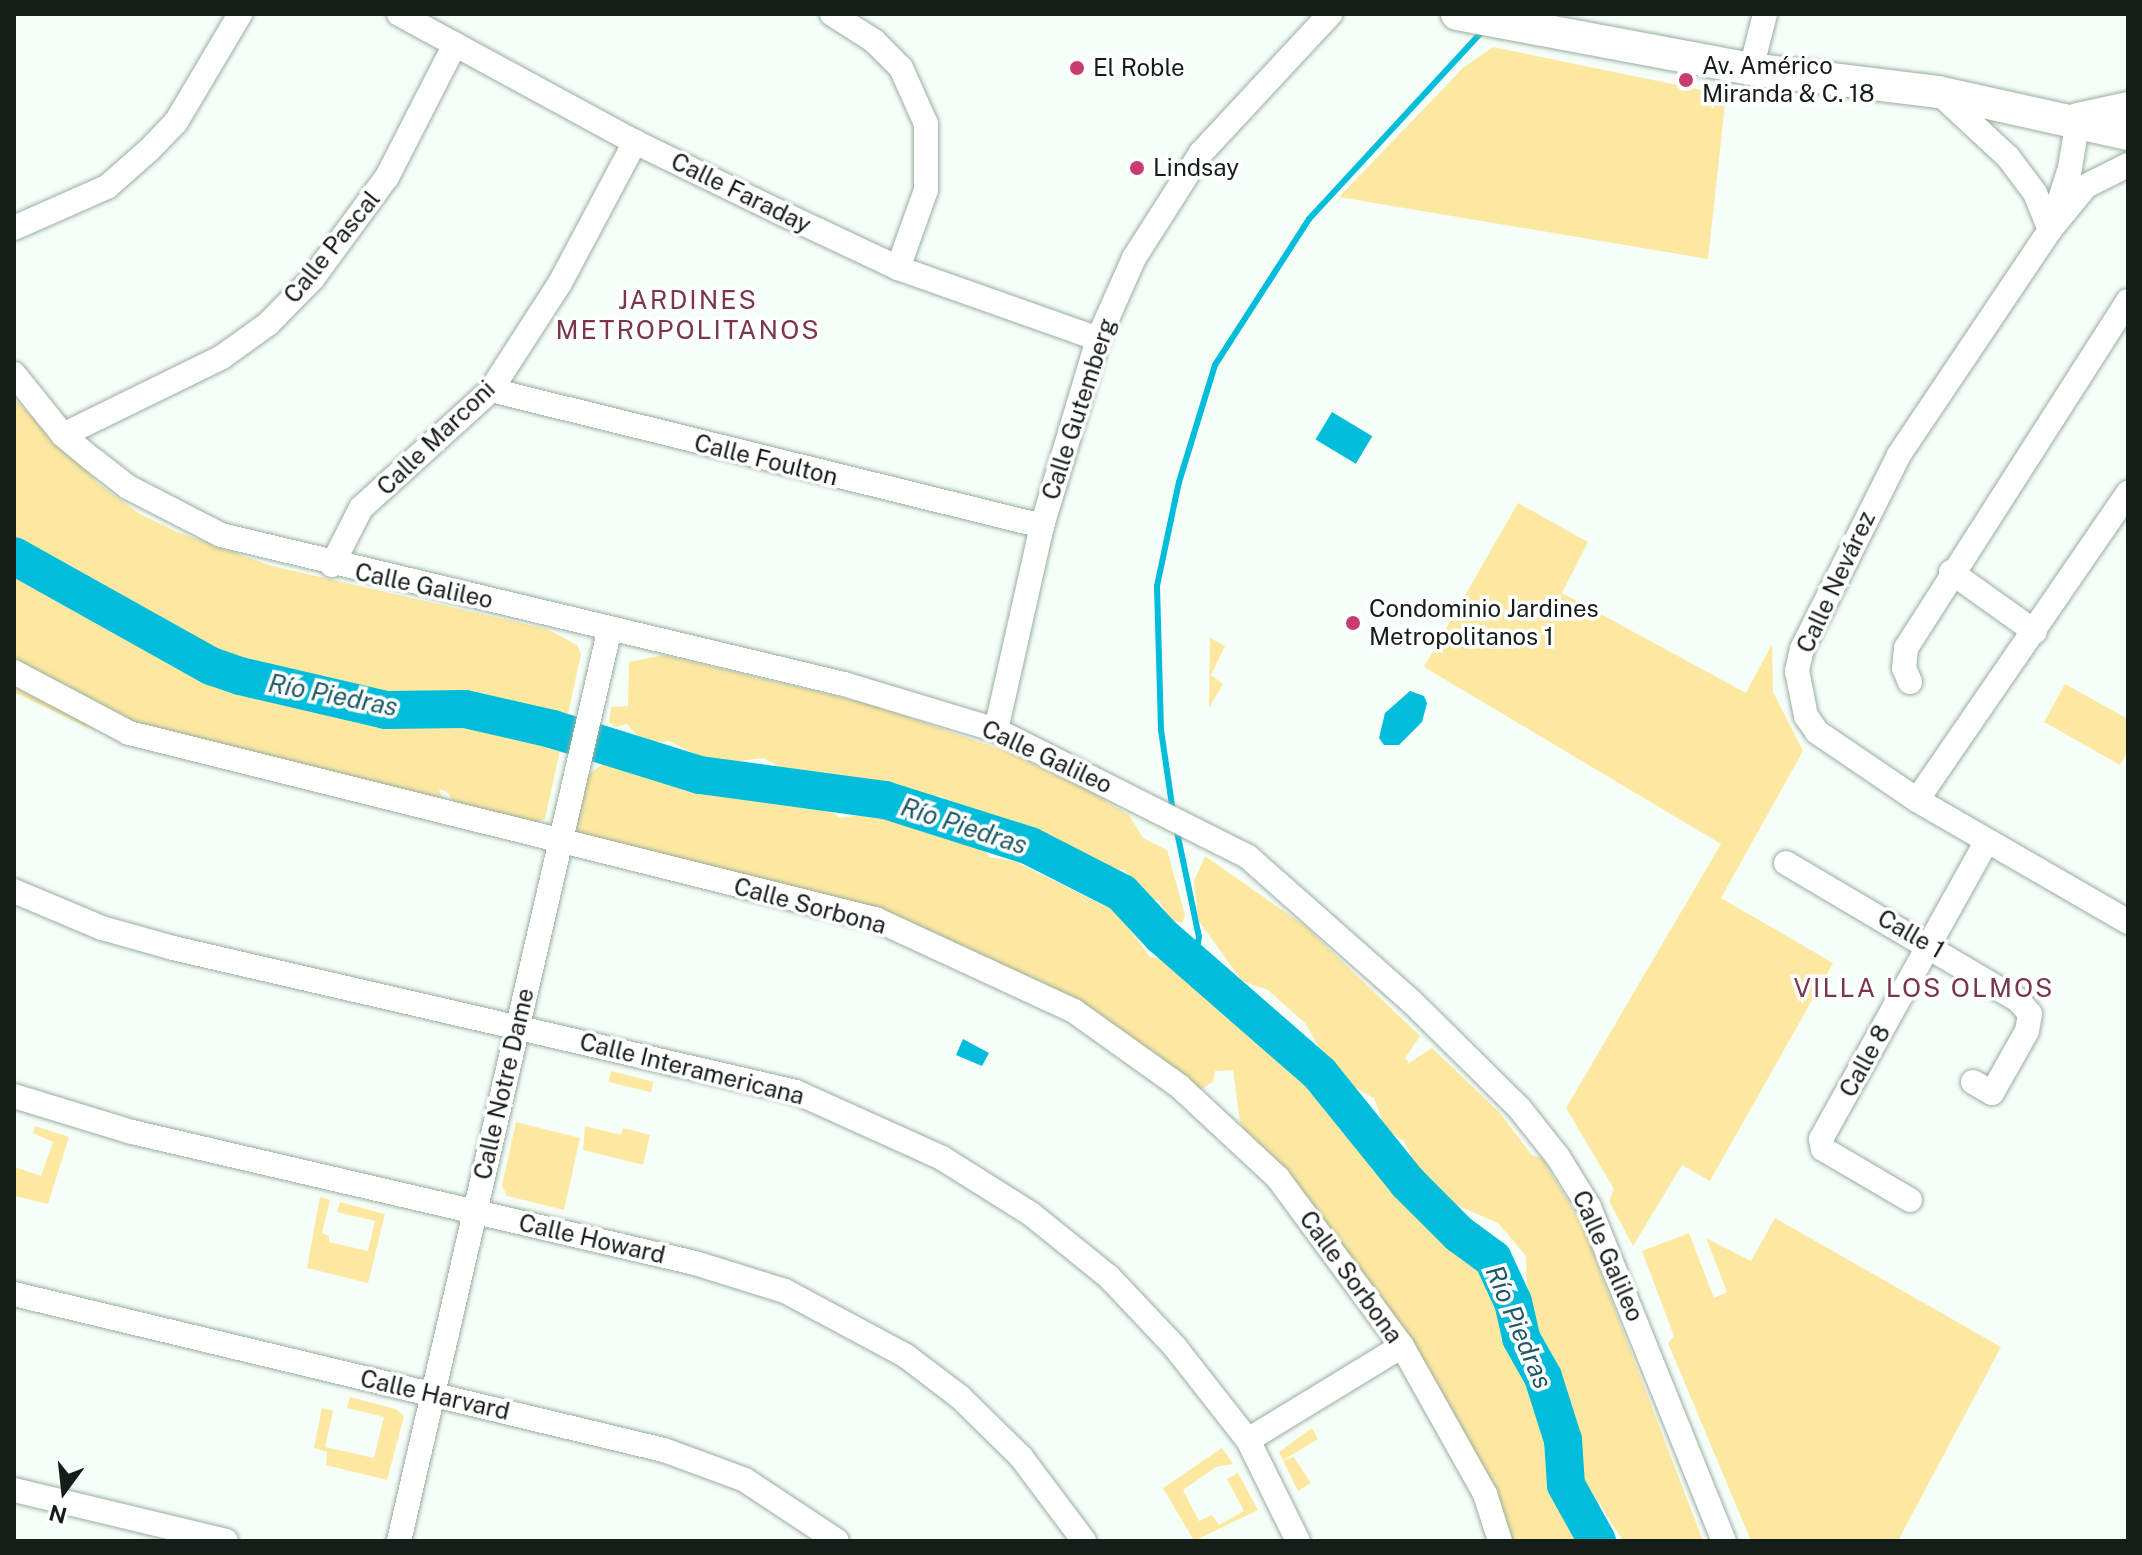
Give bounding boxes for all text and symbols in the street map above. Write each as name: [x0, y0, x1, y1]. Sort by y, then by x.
place label: Av. Américo Miranda & C. 18: [1702, 52, 1875, 108]
place label: El Roble: [1093, 54, 1185, 82]
marker: El Roble: [1068, 59, 1086, 77]
marker: Av. Américo Miranda & C. 18: [1677, 71, 1695, 89]
street label: Calle Faraday: [666, 147, 816, 239]
place label: Lindsay: [1153, 154, 1239, 182]
marker: Lindsay: [1128, 159, 1146, 177]
street label: Calle Pascal: [278, 185, 386, 309]
district label: JARDINES METROPOLITANOS: [555, 284, 821, 346]
street label: Calle Gutemberg: [1036, 314, 1122, 504]
street label: Calle Marconi: [371, 375, 501, 501]
street label: Calle Foulton: [691, 428, 841, 492]
street label: Calle Nevárez: [1791, 507, 1881, 657]
street label: Calle Galileo: [352, 557, 496, 615]
place label: Condominio Jardines Metropolitanos 1: [1369, 595, 1599, 651]
marker: Condominio Jardines Metropolitanos 1: [1344, 614, 1362, 632]
water label: Río Piedras: [266, 667, 400, 723]
street label: Calle Galileo: [977, 714, 1117, 800]
water label: Río Piedras: [897, 791, 1031, 861]
street label: Calle Sorbona: [731, 872, 889, 940]
street label: Calle 1: [1872, 903, 1950, 965]
district label: VILLA LOS OLMOS: [1794, 972, 2054, 1004]
street label: Calle Notre Dame: [468, 985, 540, 1183]
street label: Calle 8: [1833, 1020, 1897, 1102]
street label: Calle Interamericana: [577, 1027, 807, 1111]
street label: Calle Galileo: [1566, 1186, 1650, 1326]
street label: Calle Sorbona: [1293, 1205, 1409, 1349]
street label: Calle Howard: [516, 1208, 668, 1270]
water label: Río Piedras: [1479, 1261, 1559, 1393]
street label: Calle Harvard: [357, 1364, 513, 1426]
north arrow: [24, 1451, 104, 1531]
text: N: [46, 1499, 69, 1529]

